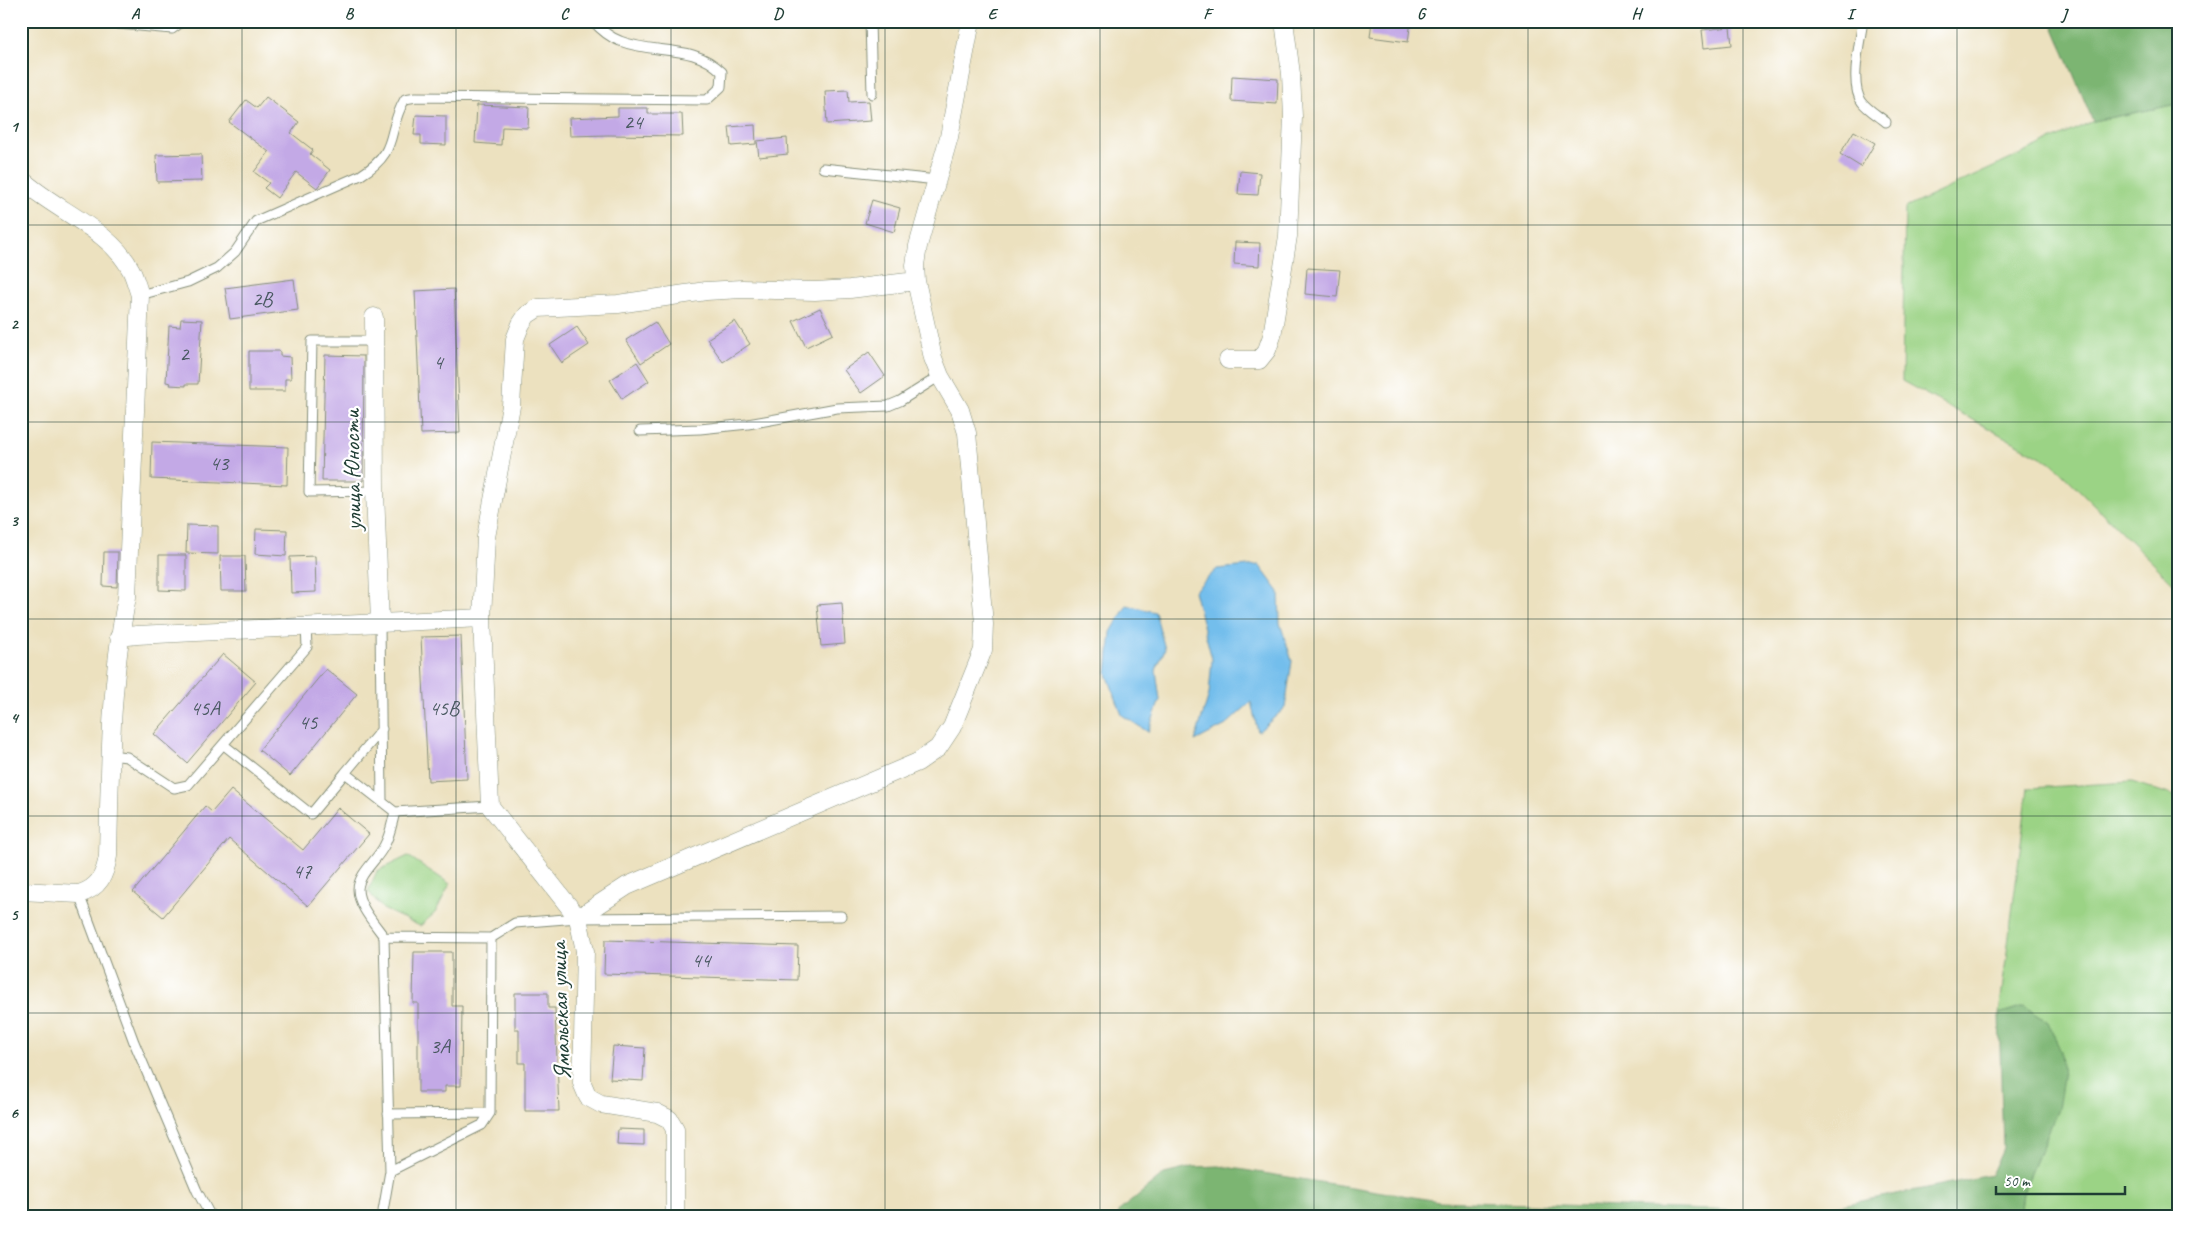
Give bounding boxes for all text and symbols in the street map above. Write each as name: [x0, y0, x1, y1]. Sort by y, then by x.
text: A: [131, 4, 141, 24]
text: B: [345, 4, 355, 24]
text: C: [560, 4, 570, 24]
text: D: [773, 4, 784, 24]
text: E: [988, 4, 999, 24]
text: F: [1203, 4, 1214, 24]
text: G: [1417, 4, 1427, 24]
text: H: [1631, 4, 1643, 24]
text: I: [1847, 4, 1857, 24]
text: J: [2060, 4, 2069, 24]
house number: 24: [624, 109, 645, 135]
text: 1: [10, 117, 19, 137]
house number: 2В: [252, 286, 274, 312]
text: 2: [10, 314, 19, 334]
house number: 2: [179, 341, 190, 367]
house number: 4: [433, 349, 445, 375]
street label: улица Юности: [336, 408, 368, 533]
house number: 43: [210, 450, 230, 476]
text: 3: [10, 511, 19, 531]
house number: 45А: [190, 695, 221, 721]
house number: 45В: [429, 695, 461, 721]
text: 4: [10, 708, 19, 728]
house number: 45: [299, 709, 319, 735]
house number: 47: [293, 858, 313, 884]
text: 5: [11, 905, 20, 925]
street label: Ямальская улица: [543, 939, 577, 1081]
house number: 44: [692, 947, 713, 973]
house number: 3А: [430, 1033, 451, 1059]
text: 6: [10, 1103, 19, 1123]
scale bar: [1996, 1163, 2125, 1195]
text: 50 m: [2004, 1172, 2031, 1191]

